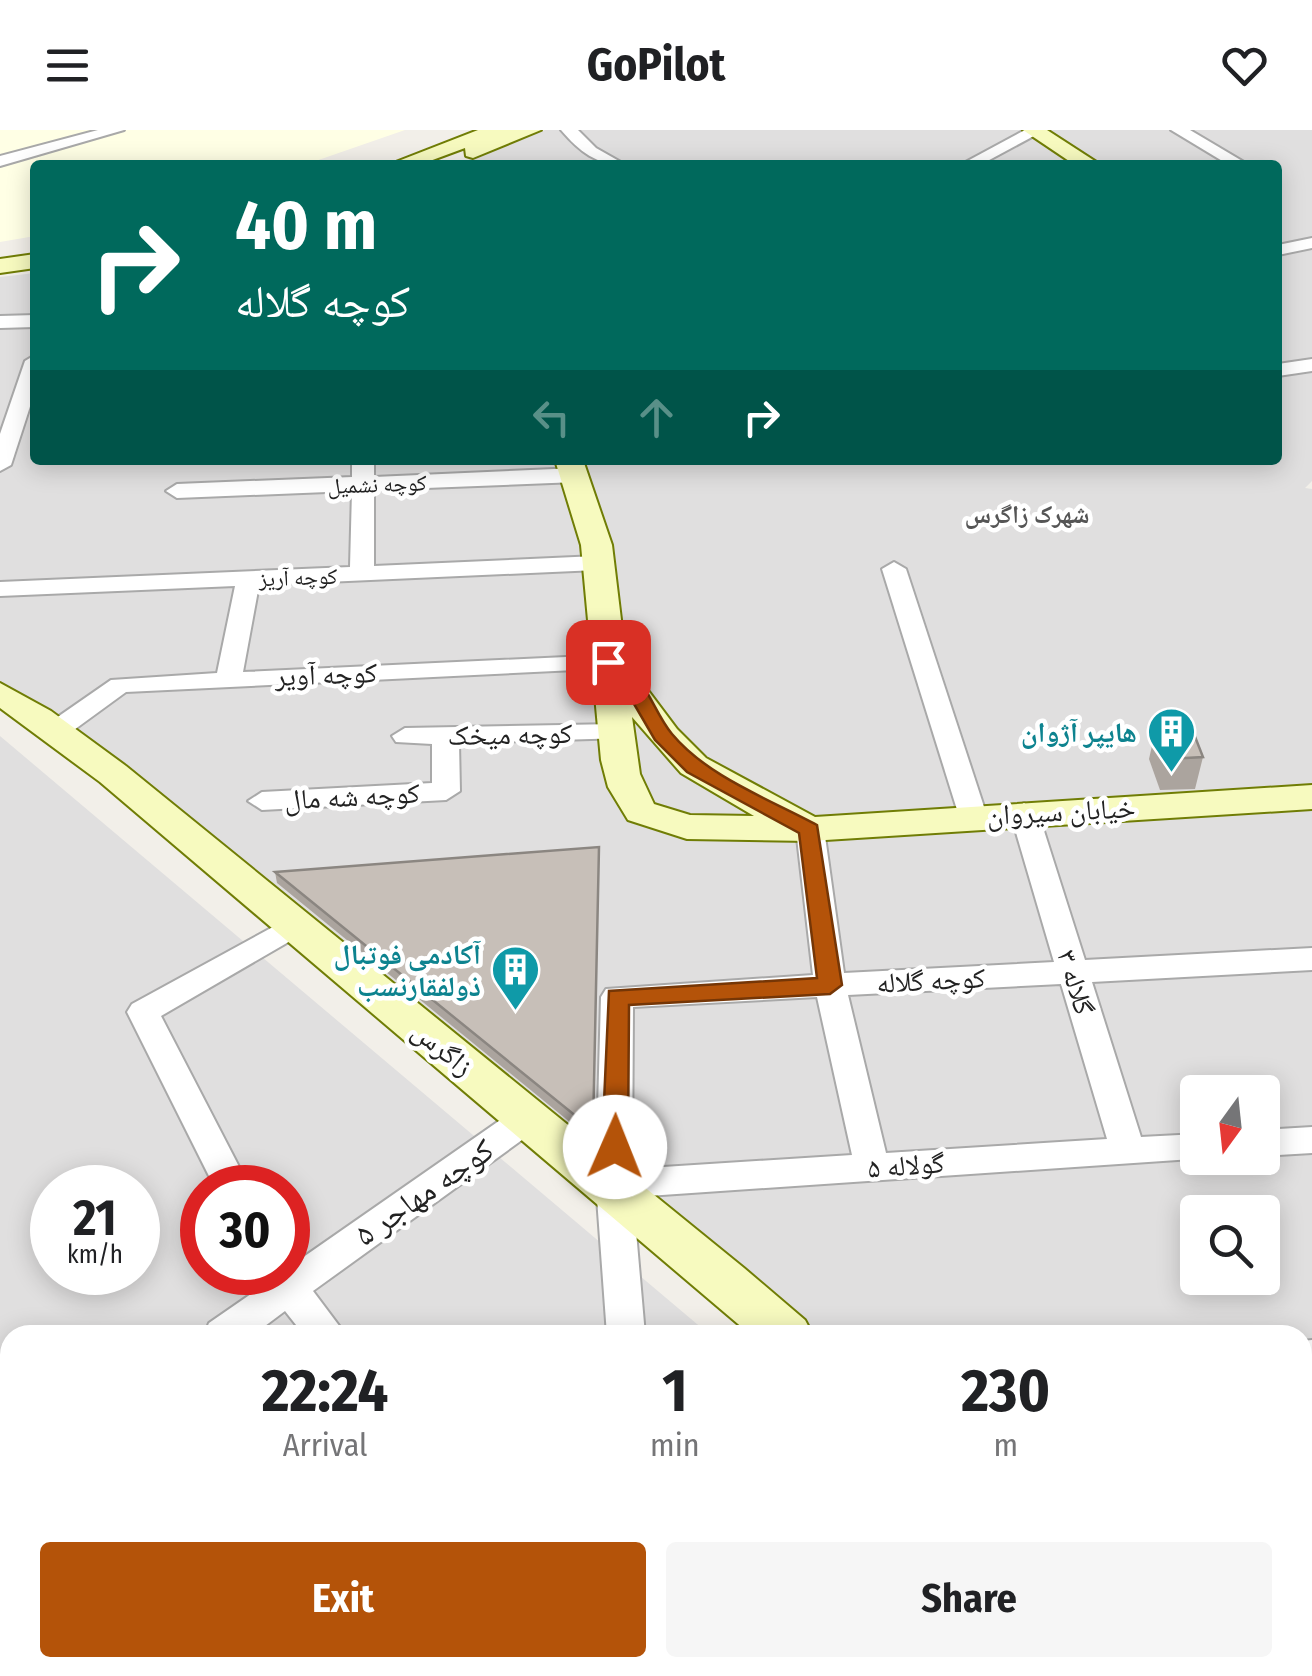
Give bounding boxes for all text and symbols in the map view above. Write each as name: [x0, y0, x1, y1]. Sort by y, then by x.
icon: menu: [40, 38, 95, 93]
text: GoPilot: [587, 38, 725, 92]
icon: heart: [1217, 38, 1272, 93]
text: 40 m: [235, 184, 377, 268]
icon: right: [70, 200, 200, 330]
text: کوچه گلاله: [235, 275, 410, 329]
icon: left: [524, 390, 579, 445]
icon: ahead: [629, 390, 684, 445]
icon: right: [734, 390, 789, 445]
street label: کوچه نشمیل: [327, 469, 427, 500]
district label: شهرک زاگرس: [964, 500, 1090, 530]
street label: کوچه آریز: [257, 563, 338, 592]
pin: [566, 620, 651, 705]
icon: arrive: [581, 635, 636, 690]
street label: کوچه آویر: [273, 656, 378, 693]
building icon: هایپر آژوان: [1146, 706, 1198, 774]
place label: هایپر آژوان: [1021, 716, 1137, 749]
street label: کوچه میخک: [447, 717, 573, 752]
street label: کوچه شه مال: [283, 776, 421, 817]
street label: خیابان سیروان: [986, 791, 1136, 832]
place label: آکادمی فوتبال ذولفقارنسب: [333, 938, 481, 1003]
building icon: آکادمی فوتبال ذولفقارنسب: [490, 944, 542, 1012]
street label: گلاله ۳: [1050, 946, 1101, 1019]
street label: کوچه گلاله: [876, 961, 987, 1000]
street label: زاگرس: [405, 1014, 480, 1084]
north arrow: [1180, 1075, 1280, 1175]
map controls: [1180, 1075, 1280, 1295]
position arrow: [563, 1095, 667, 1199]
street label: کوچه مهاجر ۵: [347, 1130, 501, 1254]
street label: گولاله ۵: [866, 1146, 946, 1185]
speed limit sign: 30: [180, 1165, 310, 1295]
text: 21: [73, 1188, 117, 1248]
button: search: [1180, 1195, 1280, 1295]
text: km/h: [67, 1240, 123, 1270]
text: 22:24: [262, 1355, 388, 1427]
text: 1: [662, 1355, 688, 1427]
text: 230: [961, 1355, 1050, 1427]
text: Arrival: [283, 1426, 367, 1464]
text: min: [650, 1426, 700, 1464]
text: m: [994, 1426, 1018, 1464]
button: Exit: [40, 1542, 646, 1657]
button: Share: [666, 1542, 1272, 1657]

